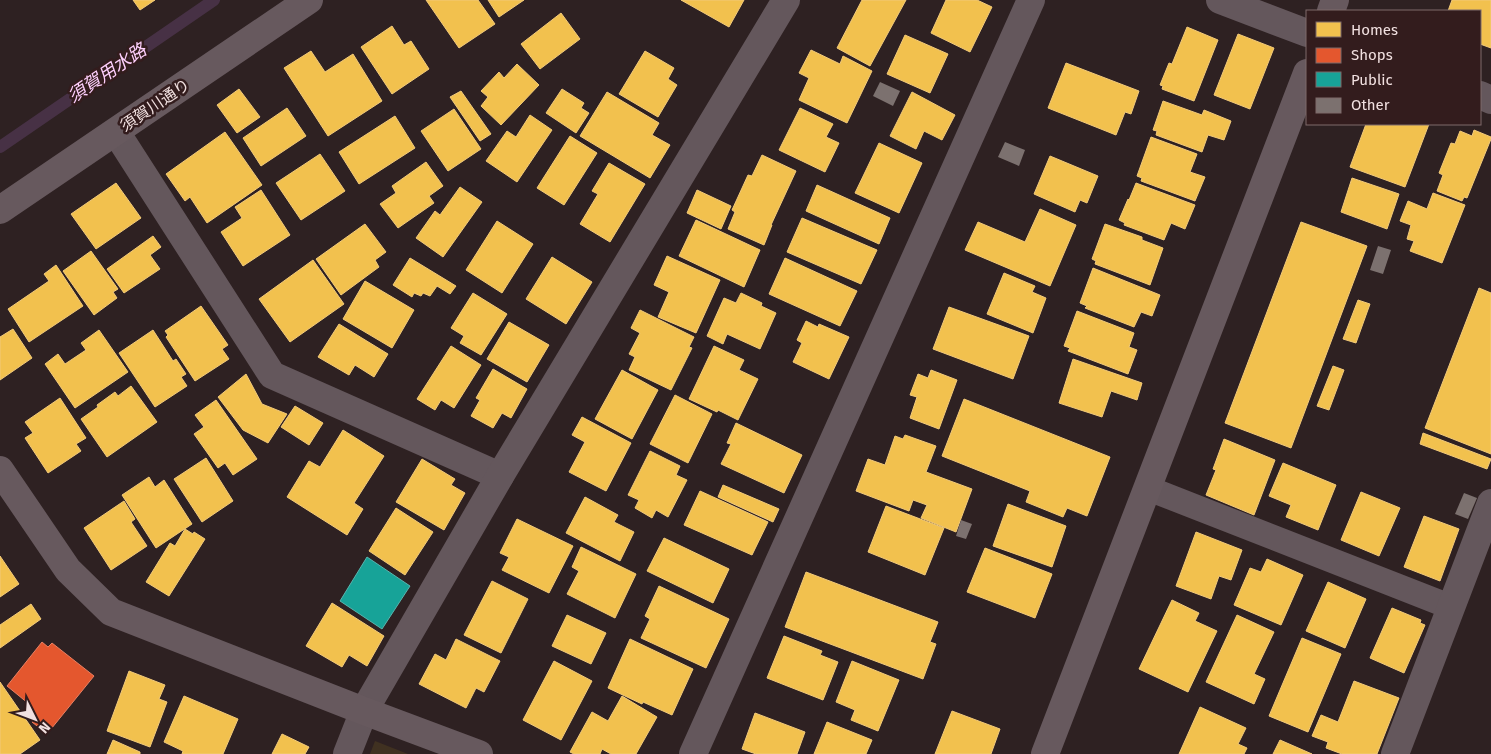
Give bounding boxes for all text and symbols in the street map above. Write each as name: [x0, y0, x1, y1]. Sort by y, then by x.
legend: [1306, 10, 1481, 125]
text: Homes: [1351, 21, 1398, 39]
water label: 須賀用水路: [64, 38, 152, 107]
text: Shops: [1351, 46, 1393, 64]
text: Public: [1351, 71, 1393, 89]
street label: 須賀川通り: [117, 75, 193, 135]
text: Other: [1351, 96, 1390, 114]
north arrow: [10, 694, 60, 744]
text: N: [35, 718, 54, 737]

